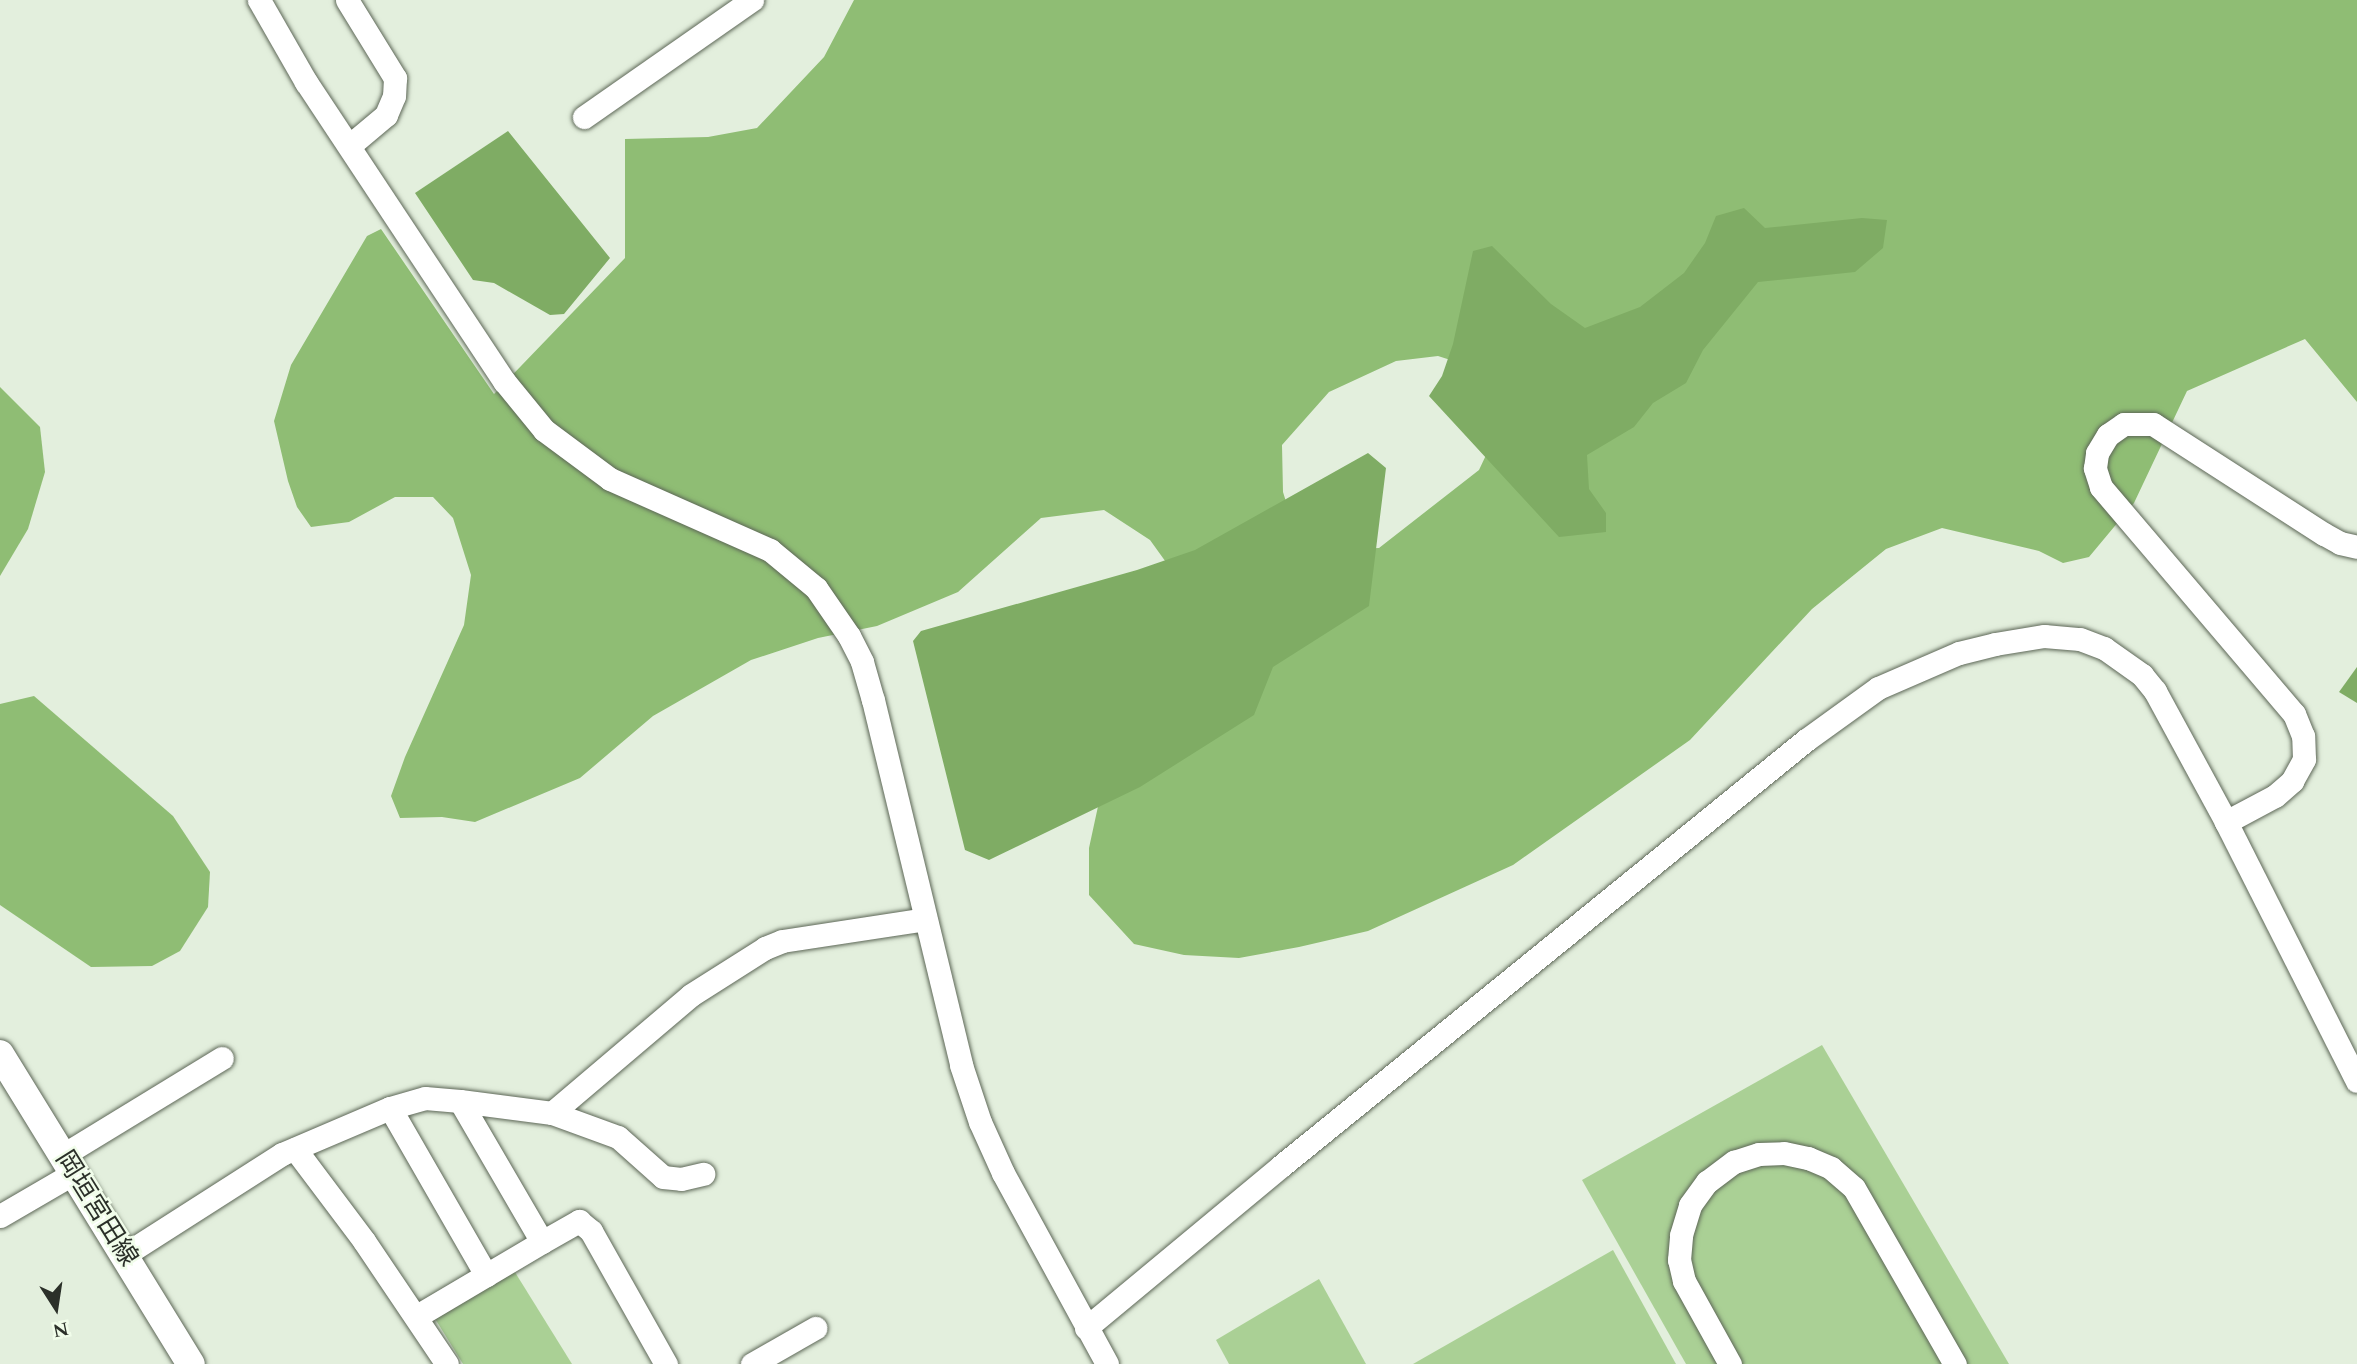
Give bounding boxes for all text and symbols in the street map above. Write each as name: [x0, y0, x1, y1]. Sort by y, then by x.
street label: 岡垣宮田線: [48, 1146, 144, 1272]
north arrow: [21, 1273, 91, 1343]
text: N: [50, 1313, 71, 1345]

